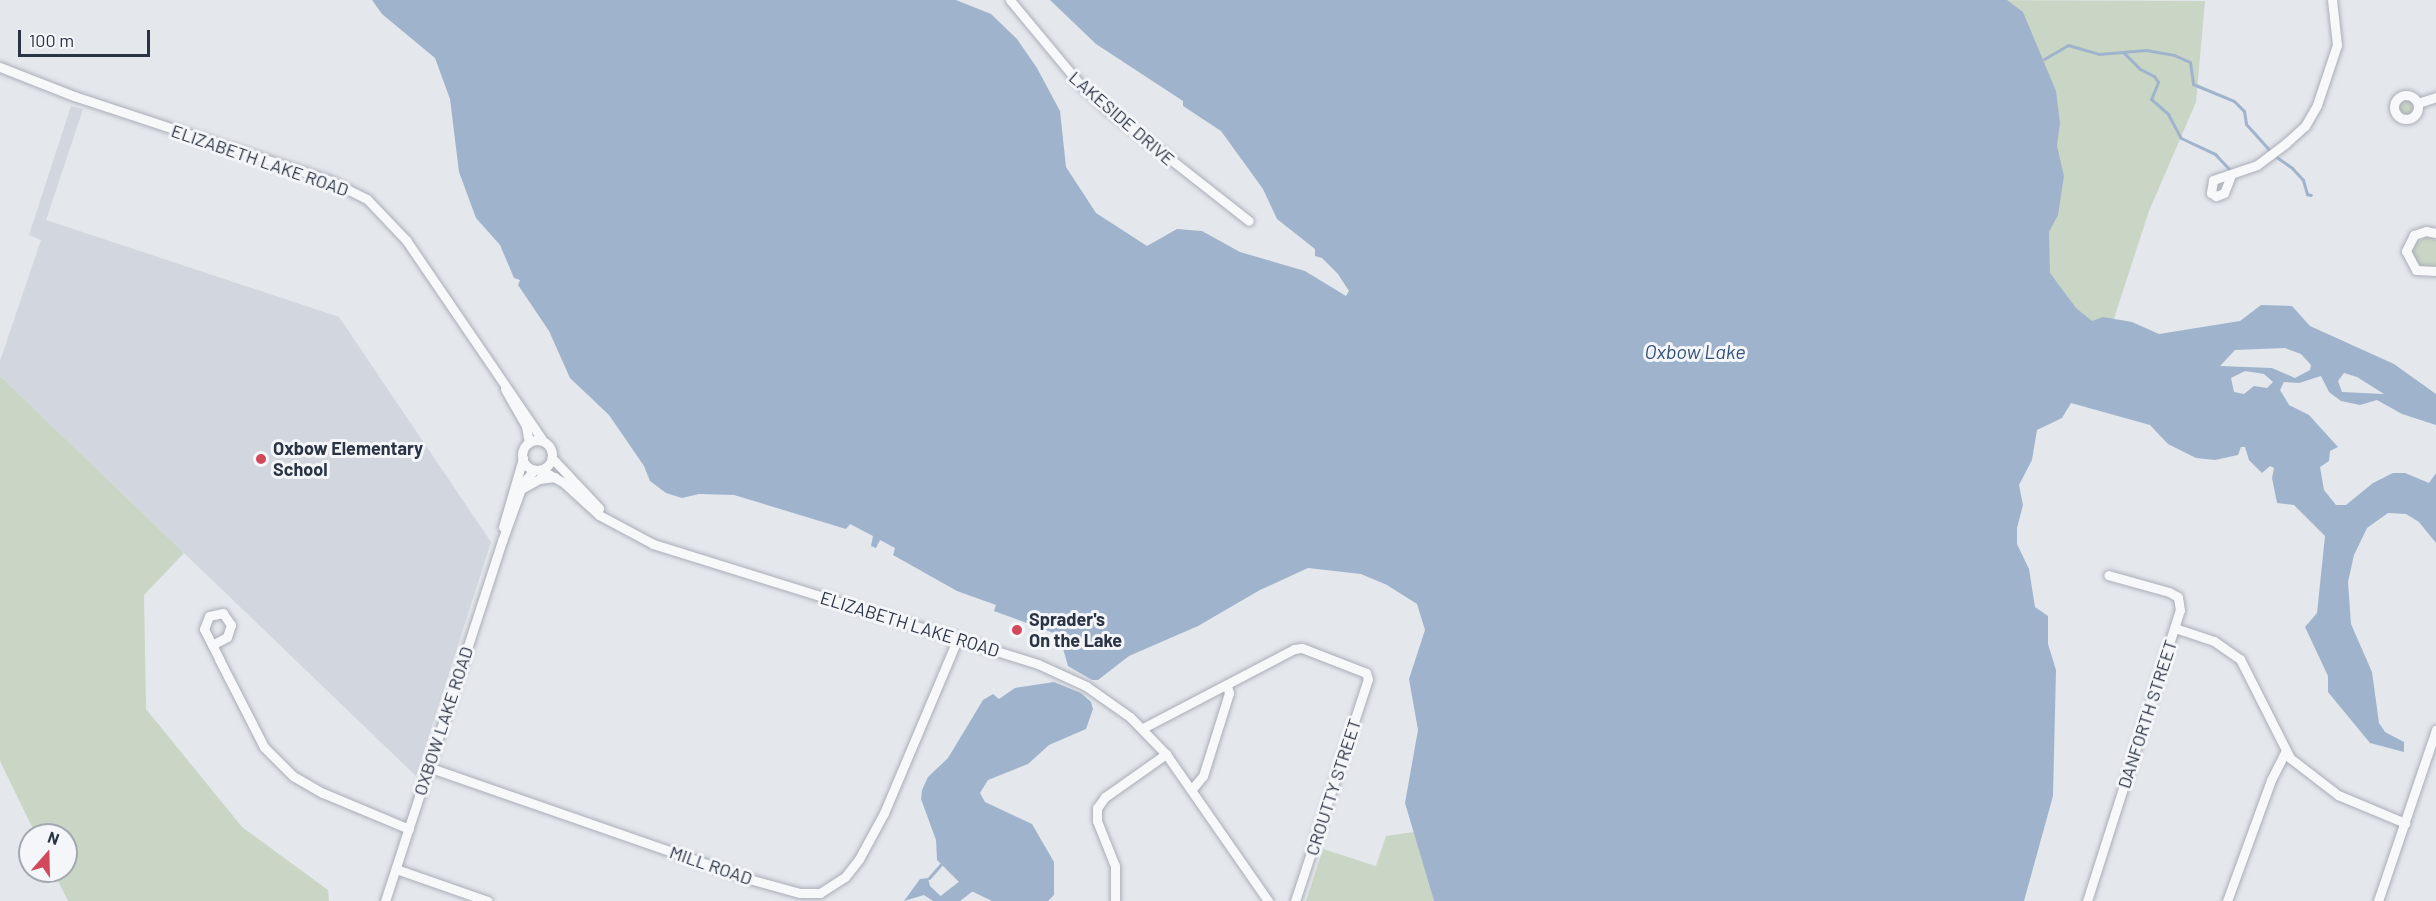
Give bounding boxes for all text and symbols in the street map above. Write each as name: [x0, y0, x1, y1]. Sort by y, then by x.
scale bar: [21, 18, 153, 56]
text: 100 m: [29, 29, 74, 51]
street label: LAKESIDE DRIVE: [1065, 66, 1179, 170]
street label: ELIZABETH LAKE ROAD: [169, 120, 351, 200]
water label: Oxbow Lake: [1644, 339, 1746, 363]
place label: Oxbow Elementary School: [273, 438, 423, 480]
marker: Oxbow Elementary School: [254, 452, 268, 466]
street label: ELIZABETH LAKE ROAD: [818, 586, 1002, 662]
place label: Sprader's On the Lake: [1029, 609, 1122, 652]
marker: Sprader's On the Lake: [1010, 623, 1024, 637]
street label: DANFORTH STREET: [2113, 637, 2181, 791]
street label: OXBOW LAKE ROAD: [409, 644, 477, 798]
street label: CROUTTY STREET: [1301, 716, 1365, 858]
north arrow: [18, 823, 78, 883]
text: N: [45, 827, 62, 848]
street label: MILL ROAD: [667, 841, 755, 889]

